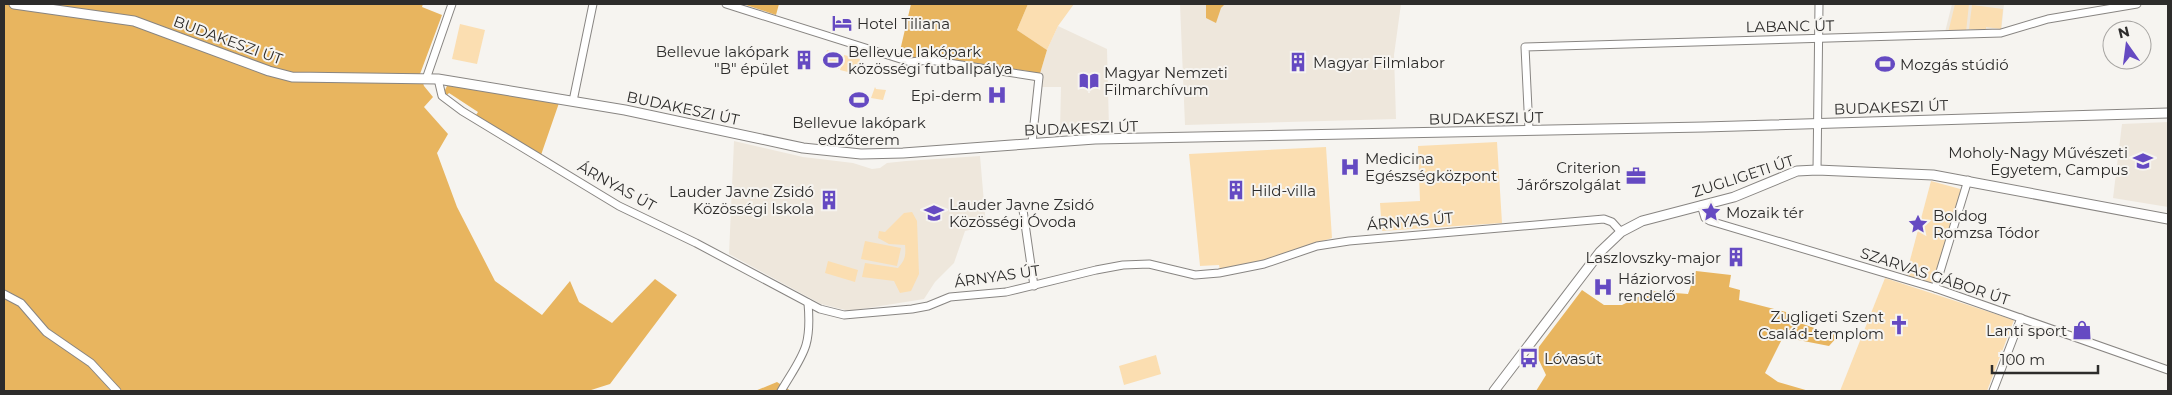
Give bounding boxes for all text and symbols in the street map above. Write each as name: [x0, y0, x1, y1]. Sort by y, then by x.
street label: BUDAKESZI ÚT: [171, 11, 285, 69]
hotel icon: Hotel Tiliana: [831, 12, 853, 34]
place label: Hotel Tiliana: [857, 14, 950, 33]
street label: LABANC ÚT: [1746, 16, 1835, 36]
north arrow: [2102, 20, 2152, 70]
text: N: [2116, 22, 2132, 42]
place label: Bellevue lakópark "B" épület: [656, 42, 789, 78]
place label: Bellevue lakópark közösségi futballpálya: [848, 42, 1013, 78]
building icon: Bellevue lakópark "B" épület: [793, 49, 815, 71]
sports icon: Bellevue lakópark közösségi futballpálya: [822, 49, 844, 71]
building icon: Magyar Filmlabor: [1287, 51, 1309, 73]
place label: Magyar Filmlabor: [1313, 53, 1445, 72]
sports icon: Mozgás stúdió: [1874, 53, 1896, 75]
place label: Mozgás stúdió: [1900, 55, 2009, 74]
place label: Magyar Nemzeti Filmarchívum: [1104, 63, 1228, 99]
library icon: Magyar Nemzeti Filmarchívum: [1078, 70, 1100, 92]
hospital icon: Epi-derm: [986, 84, 1008, 106]
place label: Epi-derm: [911, 86, 982, 105]
street label: BUDAKESZI ÚT: [625, 87, 741, 129]
sports icon: Bellevue lakópark edzőterem: [848, 89, 870, 111]
street label: BUDAKESZI ÚT: [1833, 95, 1949, 118]
street label: BUDAKESZI ÚT: [1429, 107, 1544, 128]
place label: Bellevue lakópark edzőterem: [792, 113, 926, 149]
street label: BUDAKESZI ÚT: [1023, 116, 1139, 139]
place label: Moholy-Nagy Művészeti Egyetem, Campus: [1948, 143, 2128, 179]
place label: Medicina Egészségközpont: [1365, 149, 1497, 185]
school or university icon: Moholy-Nagy Művészeti Egyetem, Campus: [2132, 150, 2154, 172]
street label: ZUGLIGETI ÚT: [1690, 151, 1797, 201]
hospital icon: Medicina Egészségközpont: [1339, 156, 1361, 178]
street label: ÁRNYAS ÚT: [575, 157, 660, 215]
place label: Criterion Járőrszolgálat: [1516, 158, 1621, 194]
office icon: Criterion Járőrszolgálat: [1625, 165, 1647, 187]
building icon: Hild-villa: [1225, 179, 1247, 201]
place label: Hild-villa: [1251, 181, 1316, 200]
place label: Lauder Javne Zsidó Közösségi Iskola: [669, 182, 814, 218]
building icon: Lauder Javne Zsidó Közösségi Iskola: [818, 189, 840, 211]
place label: Lauder Javne Zsidó Közösségi Óvoda: [949, 195, 1094, 231]
place icon: Mozaik tér: [1700, 201, 1722, 223]
school or university icon: Lauder Javne Zsidó Közösségi Óvoda: [923, 202, 945, 224]
place label: Mozaik tér: [1726, 203, 1804, 222]
place label: Boldog Romzsa Tódor: [1933, 206, 2040, 242]
street label: ÁRNYAS ÚT: [1366, 208, 1454, 234]
place icon: Boldog Romzsa Tódor: [1907, 213, 1929, 235]
street label: SZARVAS GÁBOR ÚT: [1858, 243, 2012, 309]
building icon: Laszlovszky-major: [1725, 246, 1747, 268]
place label: Laszlovszky-major: [1586, 248, 1721, 267]
street label: ÁRNYAS ÚT: [953, 261, 1042, 291]
place label: Háziorvosi rendelő: [1618, 269, 1695, 305]
hospital icon: Háziorvosi rendelő: [1592, 276, 1614, 298]
place label: Zugligeti Szent Család-templom: [1758, 307, 1884, 343]
church icon: Zugligeti Szent Család-templom: [1888, 314, 1910, 336]
shop icon: Lanti sport: [2071, 319, 2093, 341]
place label: Lanti sport: [1986, 321, 2067, 340]
scale bar: [1992, 342, 2098, 374]
bus stop icon: Lóvasút: [1518, 347, 1540, 369]
place label: Lóvasút: [1544, 349, 1602, 368]
text: 100 m: [2000, 350, 2045, 369]

